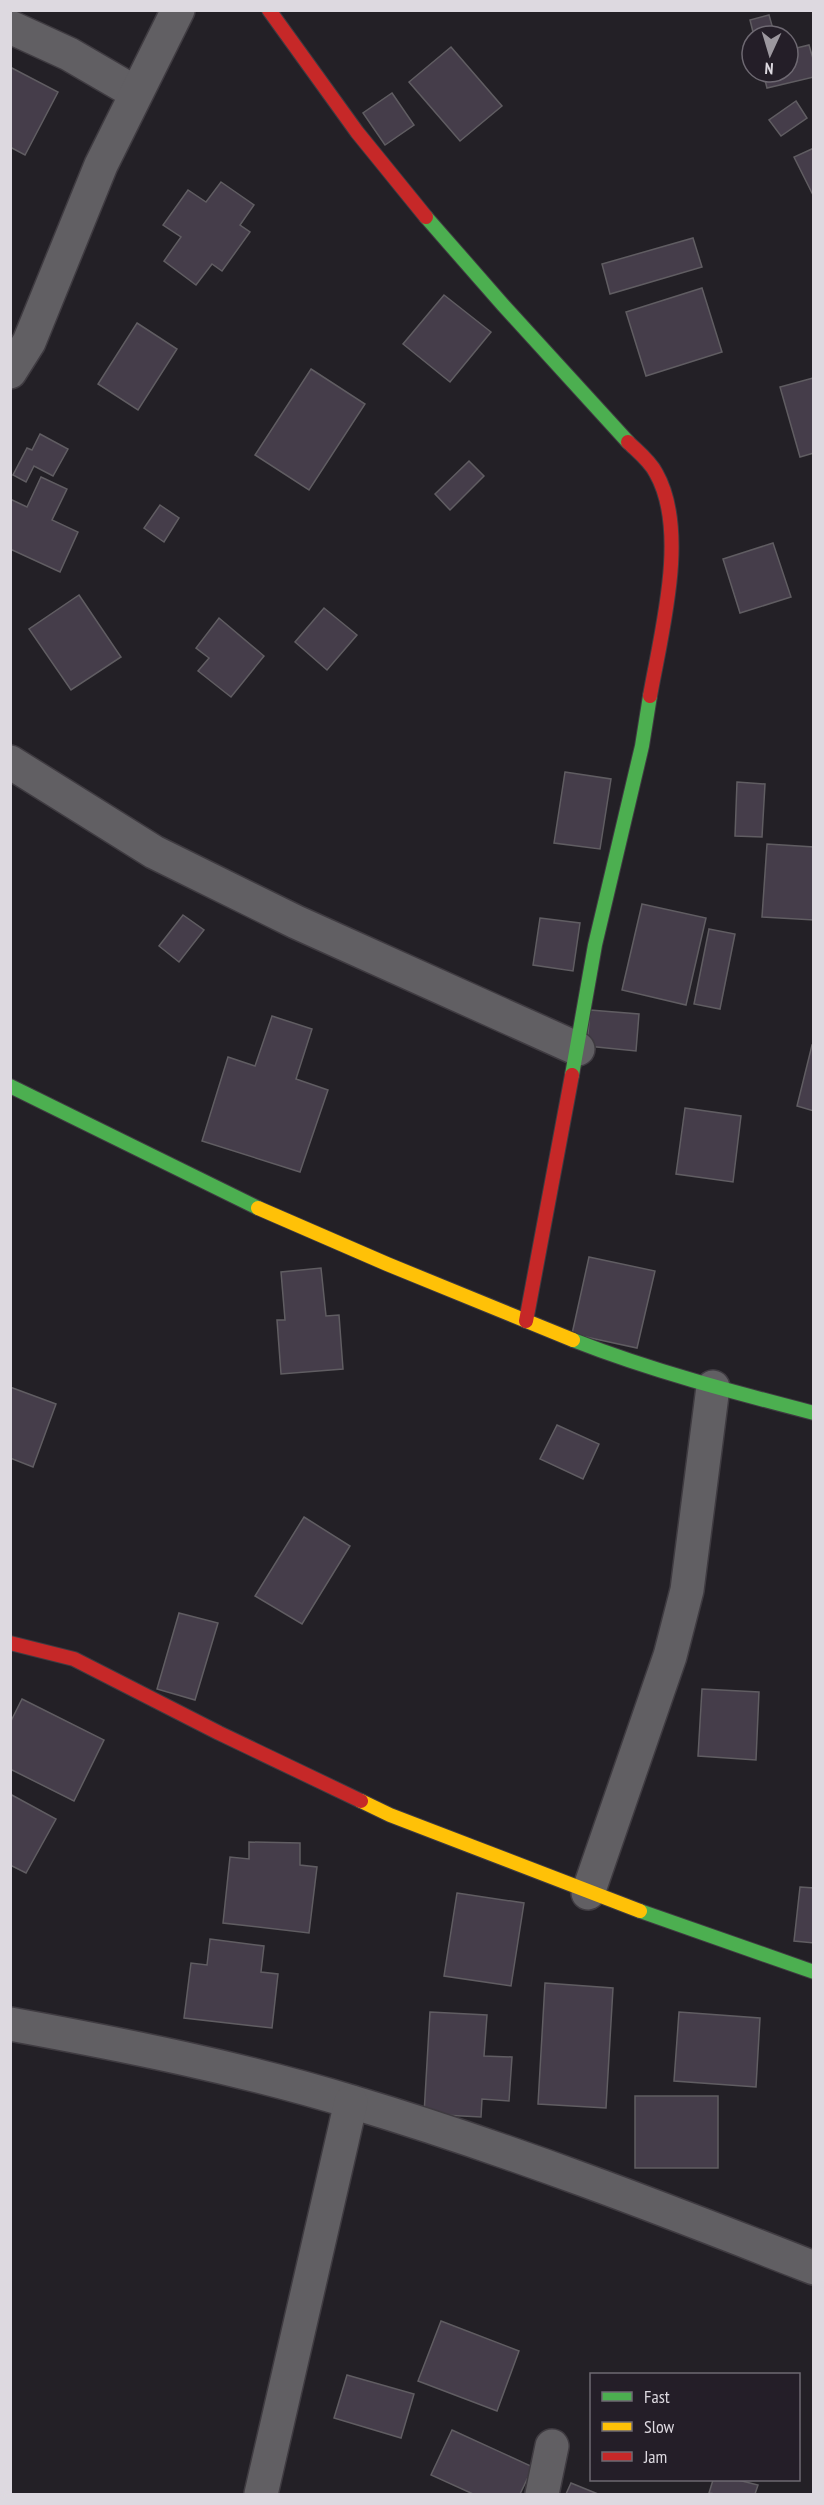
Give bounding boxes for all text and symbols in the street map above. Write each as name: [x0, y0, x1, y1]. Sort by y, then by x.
north arrow: [740, 24, 800, 84]
text: N: [764, 59, 774, 79]
legend: [590, 2373, 800, 2481]
text: Fast: [644, 2385, 670, 2408]
text: Slow: [644, 2415, 675, 2438]
text: Jam: [643, 2445, 667, 2468]

